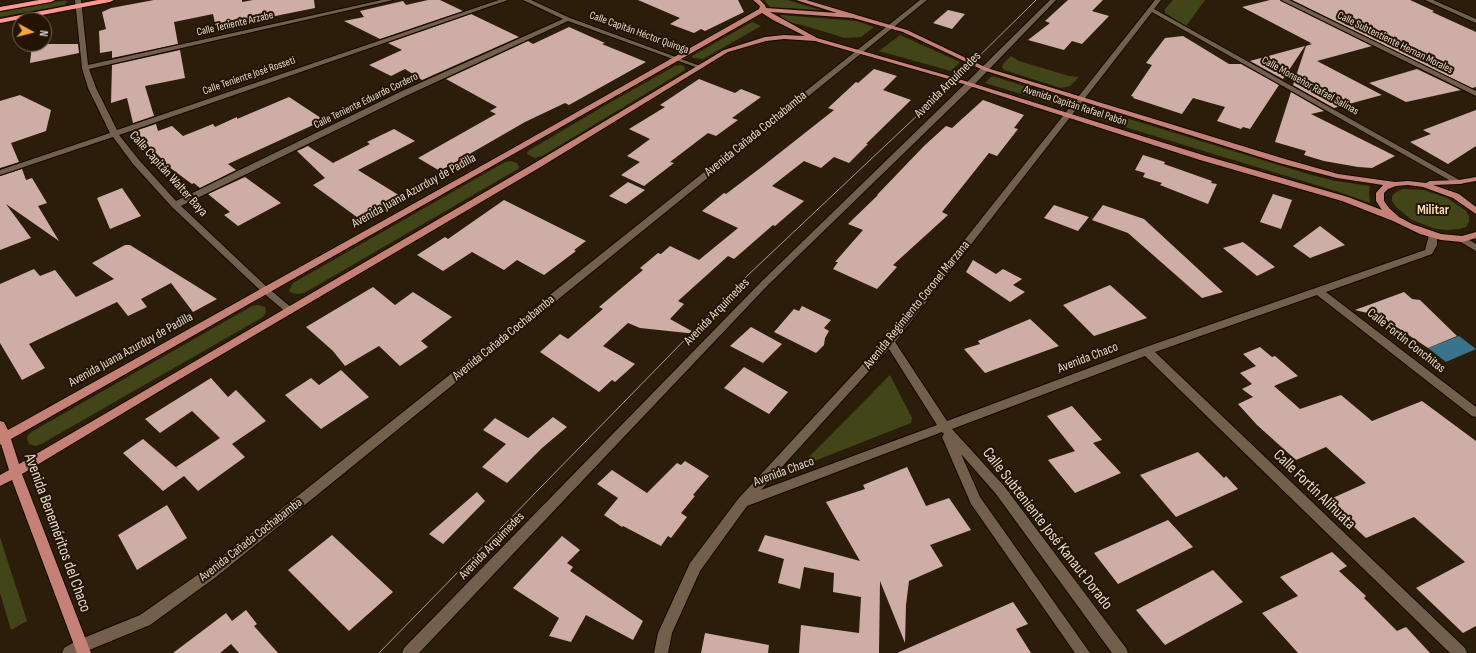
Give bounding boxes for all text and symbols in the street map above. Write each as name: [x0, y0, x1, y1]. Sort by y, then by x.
street label: Calle Teniente Arzabe: [195, 9, 275, 39]
street label: Calle Capitán Héctor Quiroga: [588, 9, 690, 57]
street label: Calle Subtentiente Hernan Morales: [1335, 9, 1455, 77]
north arrow: [12, 12, 52, 52]
text: N: [37, 30, 50, 37]
street label: Avenida Arquímedes: [912, 49, 984, 121]
street label: Calle Teniente José Rosseti: [201, 54, 297, 98]
street label: Calle Monseñor Rafael Salinas: [1259, 54, 1361, 118]
street label: Calle Teniente Eduardo Cordero: [312, 70, 420, 132]
street label: Avenida Capitán Rafael Pabón: [1022, 83, 1128, 129]
street label: Avenida Cañada Cochabamba: [702, 88, 810, 180]
street label: Calle Capitán Walter Baya: [126, 128, 210, 220]
street label: Avenida Juana Azurduy de Padilla: [349, 150, 479, 232]
district label: Militar: [1417, 202, 1449, 218]
street label: Avenida Regimiento Coronel Marzana: [861, 238, 973, 372]
street label: Avenida Arquímedes: [681, 275, 753, 349]
street label: Avenida Cañada Cochabamba: [450, 292, 558, 384]
street label: Calle Fortín Conchitas: [1364, 306, 1448, 376]
street label: Avenida Juana Azurduy de Padilla: [66, 309, 196, 391]
street label: Avenida Chaco: [1056, 339, 1120, 377]
street label: Calle Subteniente José Kanaut Dorado: [978, 444, 1116, 614]
street label: Calle Fortín Alihuata: [1269, 446, 1359, 534]
street label: Avenida Beneméritos del Chaco: [19, 451, 95, 615]
street label: Avenida Chaco: [752, 454, 816, 490]
street label: Avenida Cañada Cochabamba: [196, 495, 306, 585]
street label: Avenida Arquímedes: [456, 509, 528, 583]

